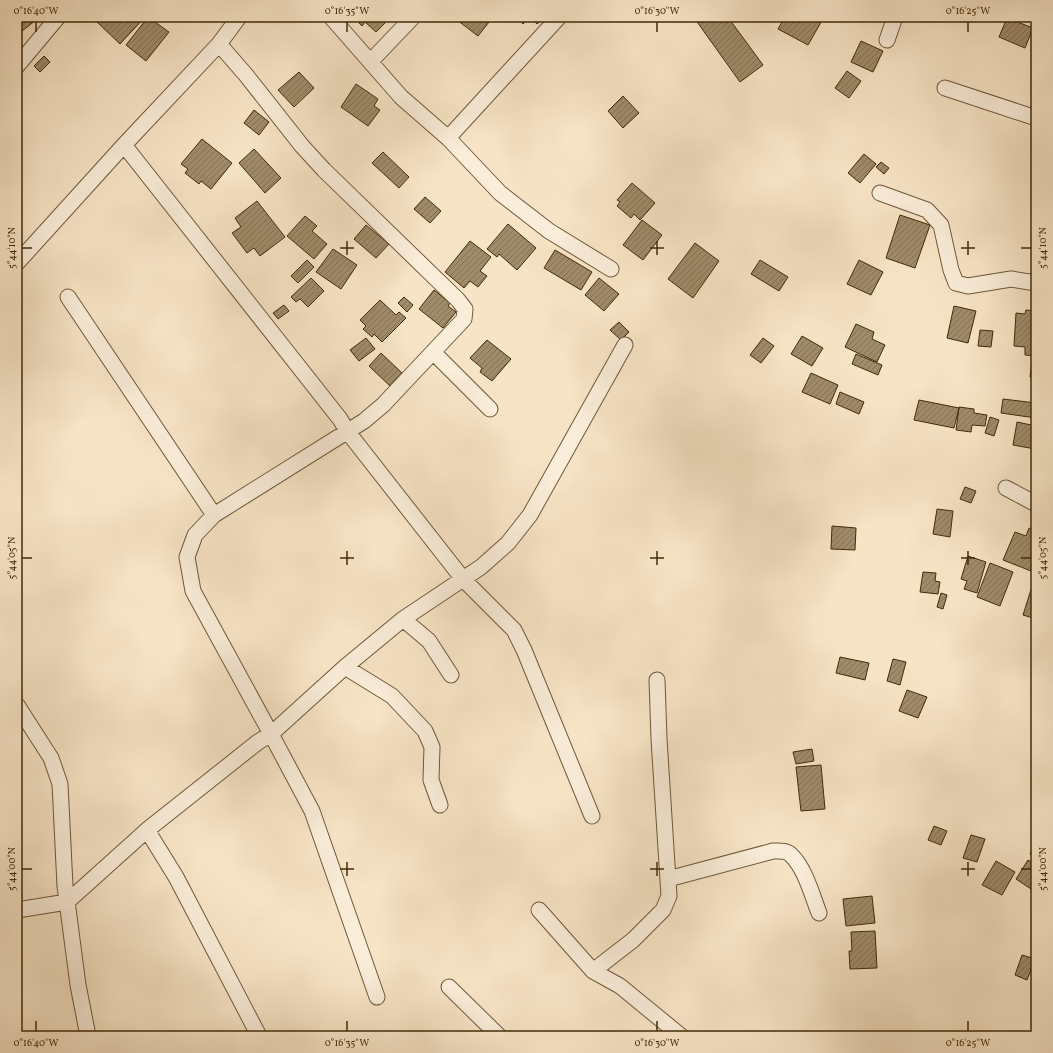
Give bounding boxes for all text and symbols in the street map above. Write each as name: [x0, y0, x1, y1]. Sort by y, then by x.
text: 0°16'40"W: [13, 4, 59, 18]
text: 0°16'35"W: [325, 4, 369, 18]
text: 0°16'30"W: [634, 4, 680, 18]
text: 0°16'25"W: [946, 4, 990, 18]
text: 5°44'10"N: [5, 226, 19, 269]
text: 5°44'10"N: [1036, 226, 1050, 269]
text: 5°44'05"N: [5, 536, 19, 579]
text: 5°44'05"N: [1036, 536, 1050, 579]
text: 5°44'00"N: [5, 846, 19, 891]
text: 5°44'00"N: [1036, 846, 1050, 891]
text: 0°16'40"W: [13, 1036, 59, 1050]
text: 0°16'35"W: [325, 1036, 369, 1050]
text: 0°16'30"W: [634, 1036, 680, 1050]
text: 0°16'25"W: [946, 1036, 990, 1050]

